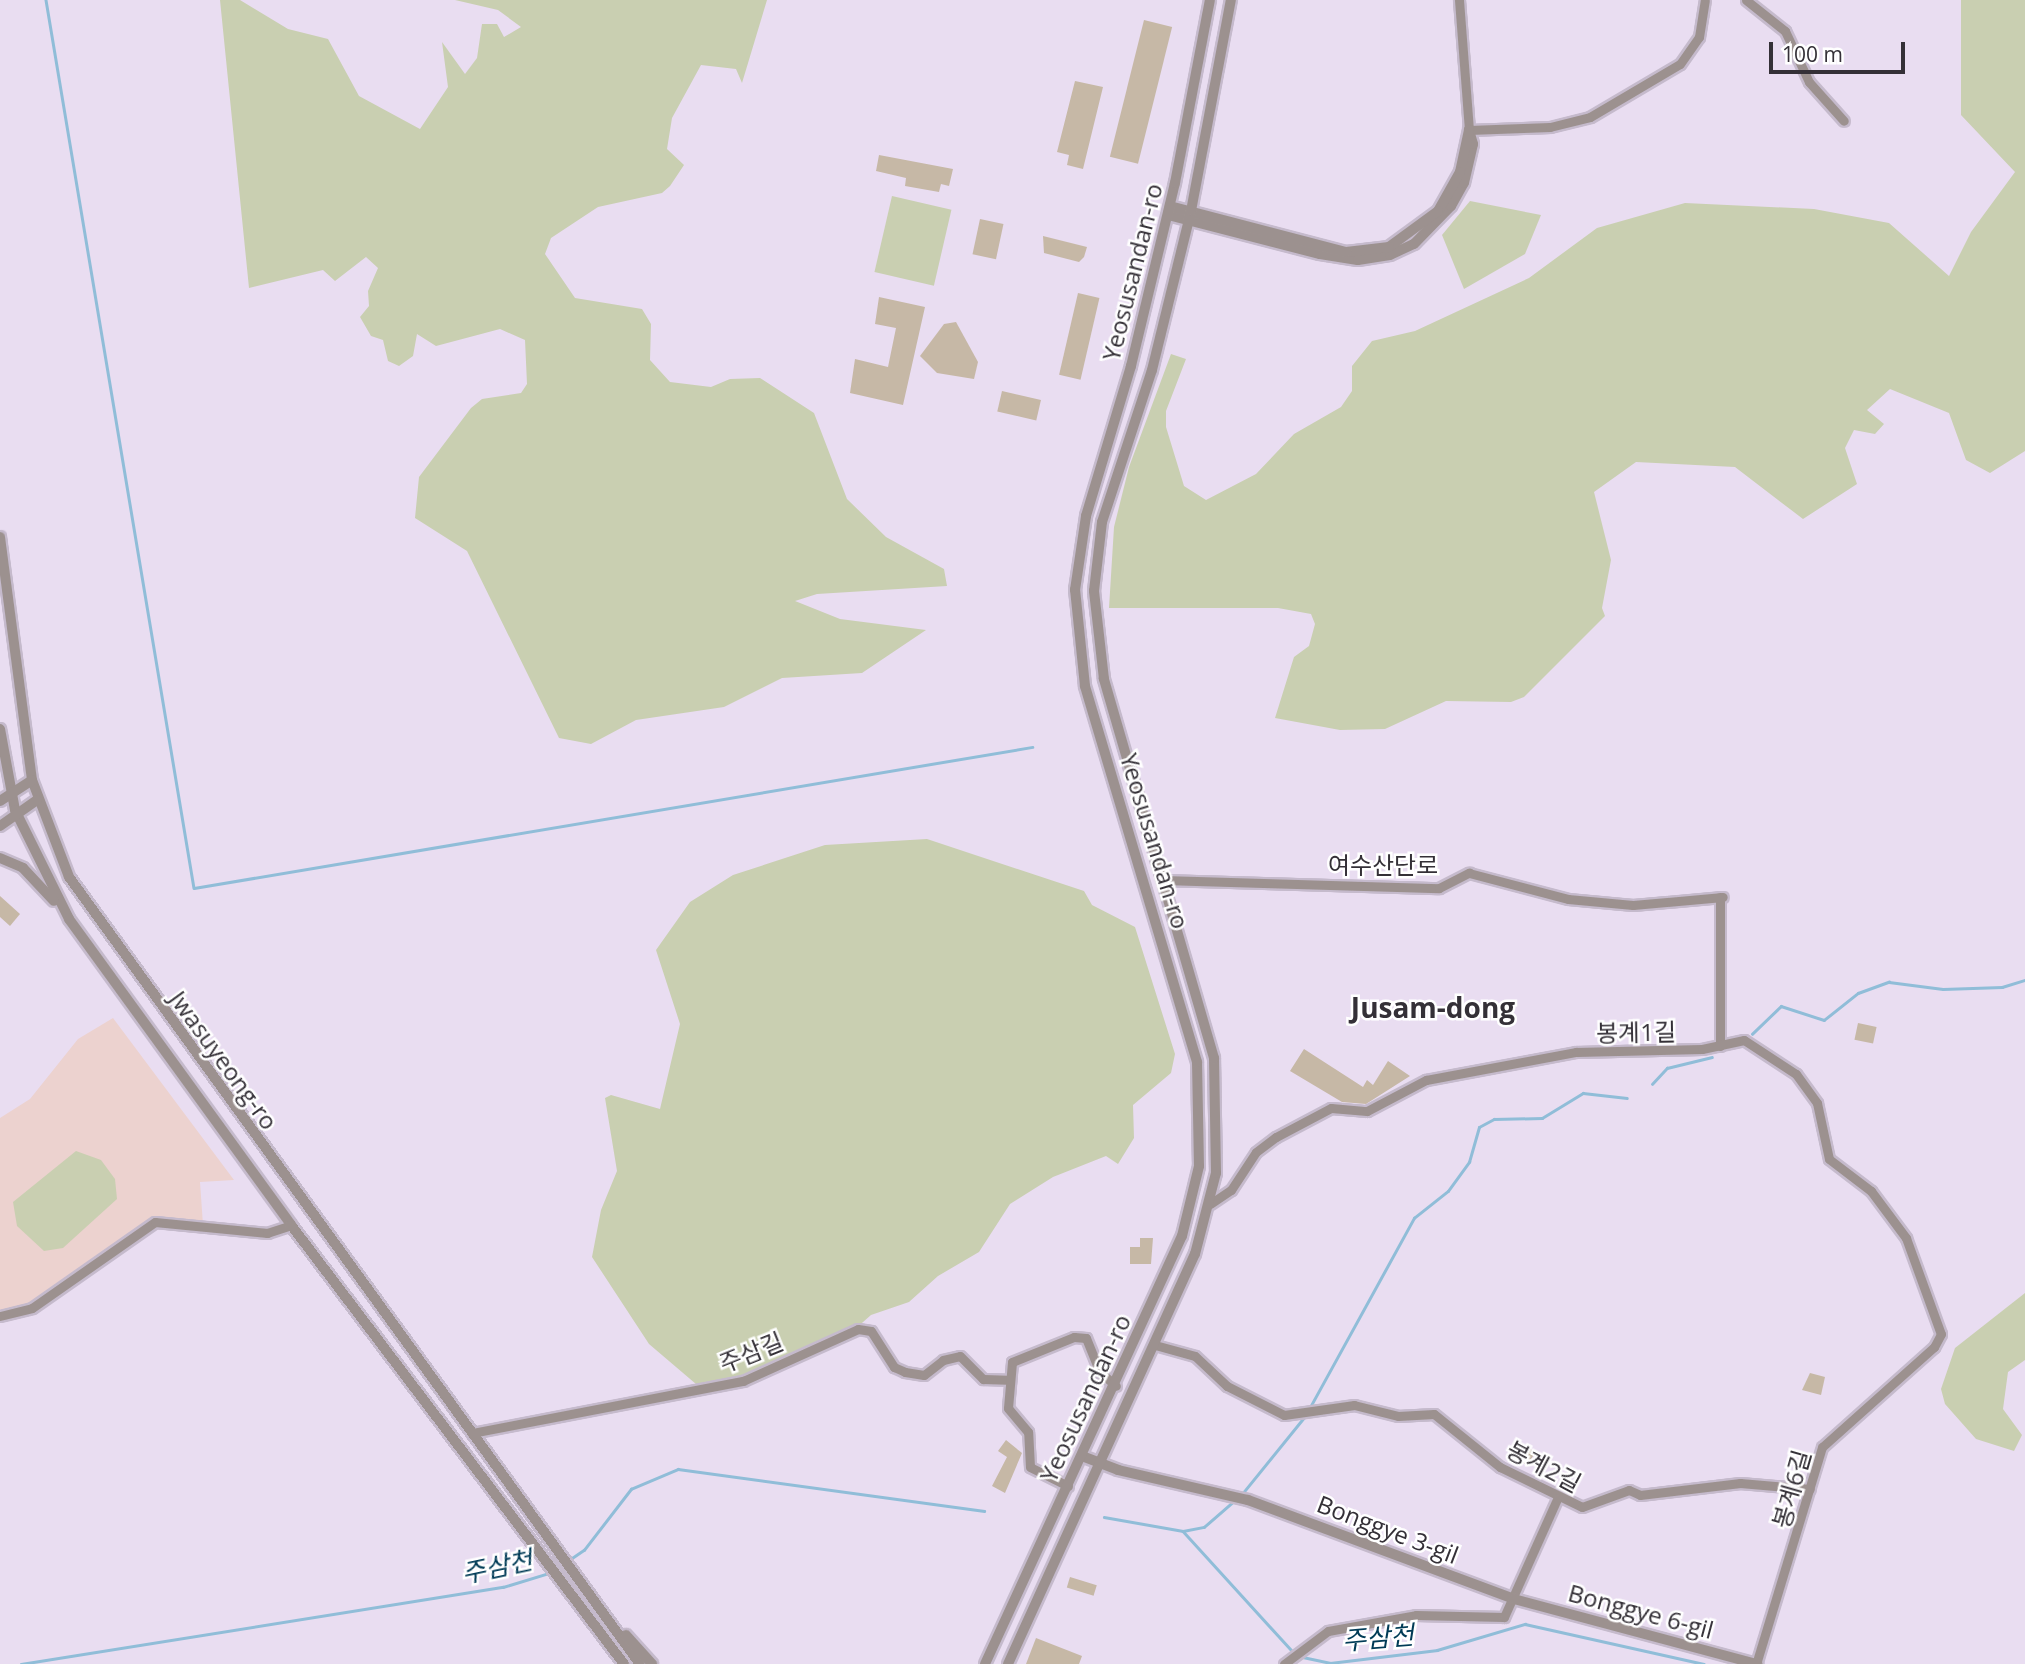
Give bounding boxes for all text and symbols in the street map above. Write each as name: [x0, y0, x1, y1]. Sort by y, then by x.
scale bar: [1773, 28, 1910, 72]
text: 100 m: [1782, 40, 1843, 68]
street label: Yeosusandan-ro: [1096, 180, 1168, 364]
street label: Yeosusandan-ro: [1115, 750, 1195, 932]
street label: 여수산단로: [1328, 851, 1438, 879]
street label: Jwasuyeong-ro: [164, 985, 284, 1135]
district label: Jusam-dong: [1351, 990, 1515, 1024]
street label: 봉계1길: [1596, 1017, 1676, 1047]
street label: Yeosusandan-ro: [1034, 1310, 1136, 1486]
street label: 주삼길: [715, 1326, 787, 1378]
street label: 봉계2길: [1502, 1435, 1586, 1497]
street label: 봉계6길: [1766, 1447, 1816, 1531]
street label: Bonggye 3-gil: [1313, 1489, 1463, 1569]
water label: 주삼천: [459, 1544, 535, 1590]
street label: Bonggye 6-gil: [1565, 1578, 1717, 1644]
water label: 주삼천: [1341, 1619, 1415, 1657]

